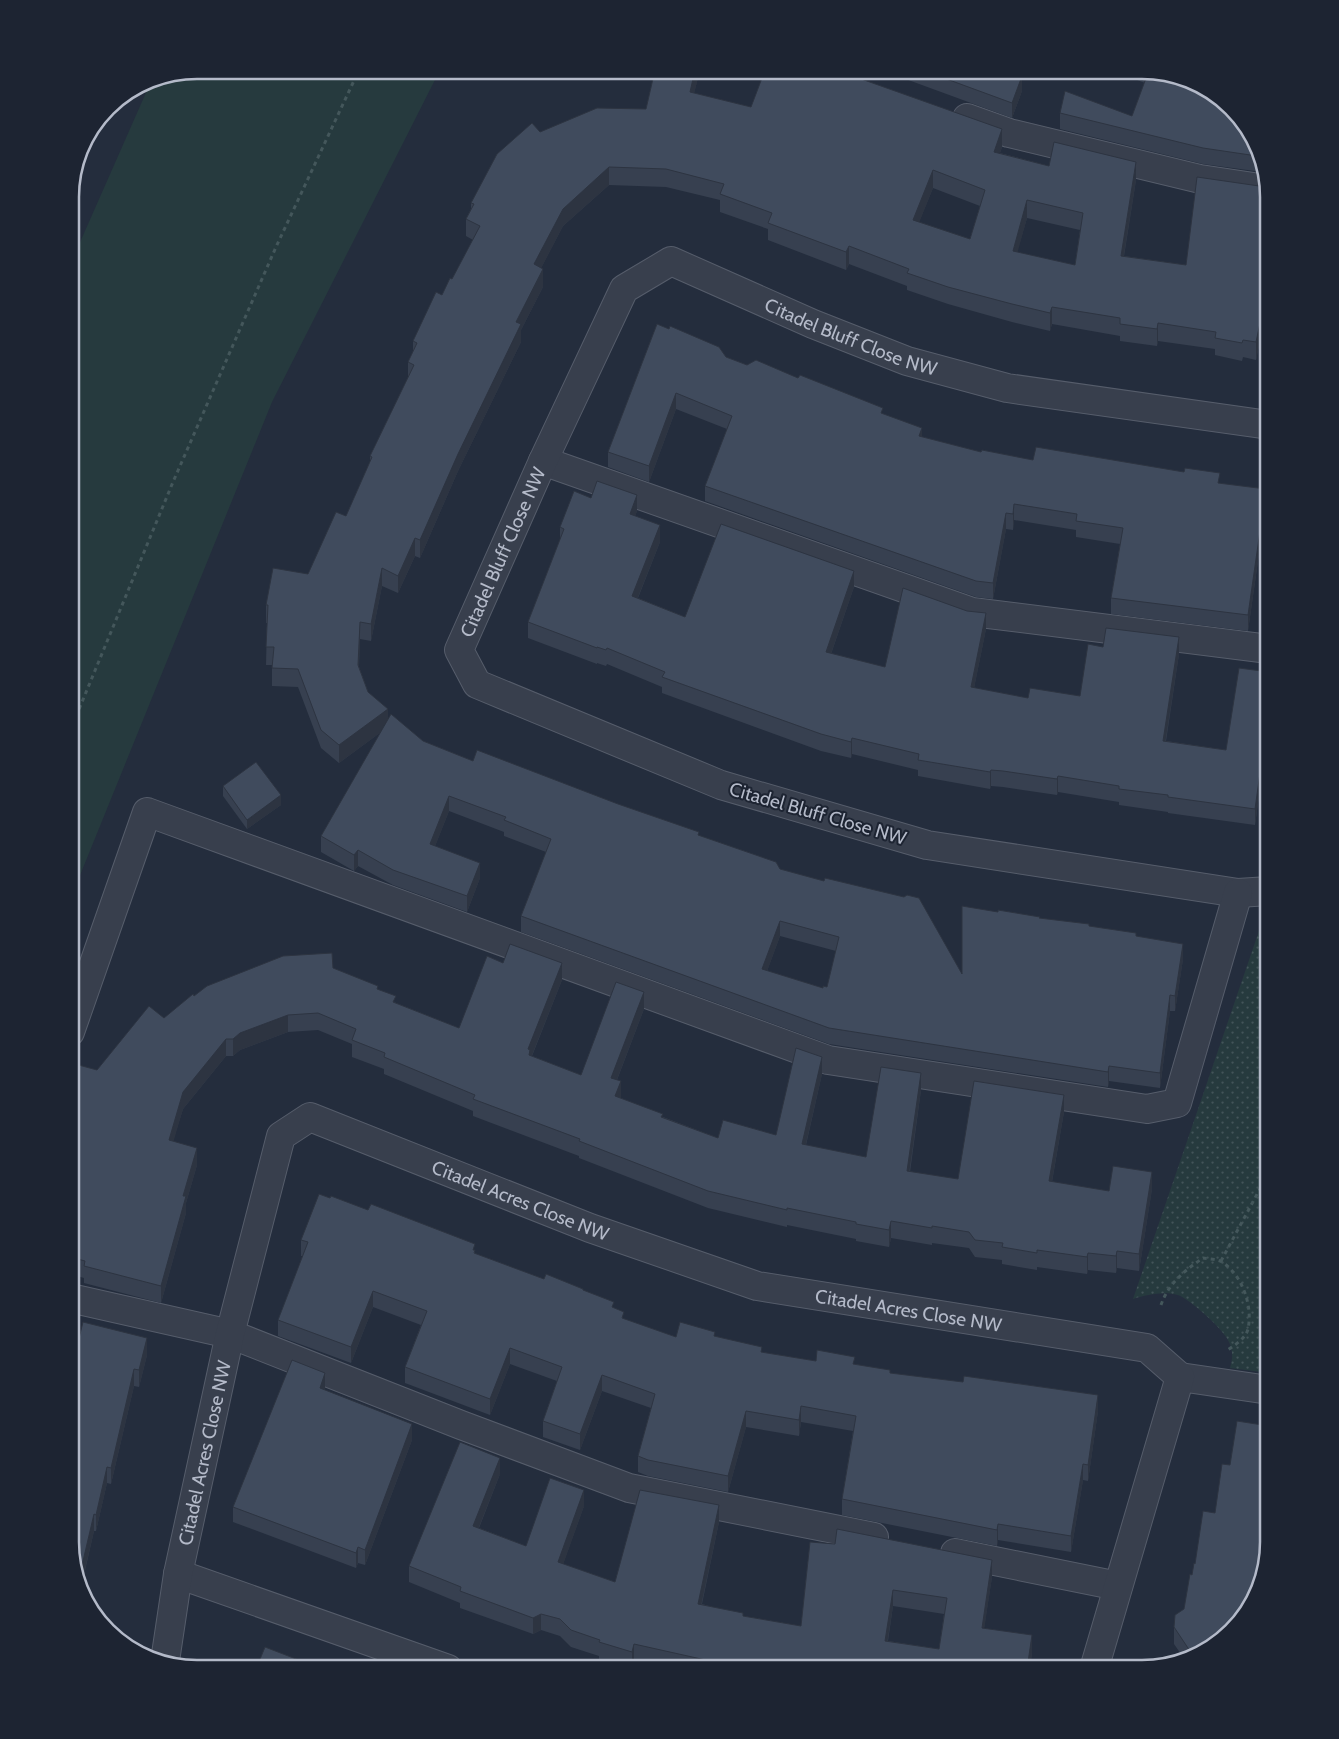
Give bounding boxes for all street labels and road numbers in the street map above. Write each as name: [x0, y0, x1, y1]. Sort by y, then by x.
street label: Citadel Bluff Close NW: [761, 293, 940, 381]
street label: Citadel Bluff Close NW: [455, 464, 551, 641]
street label: Citadel Bluff Close NW: [727, 777, 909, 850]
street label: Citadel Acres Close NW: [428, 1155, 612, 1246]
street label: Citadel Acres Close NW: [813, 1284, 1003, 1337]
street label: Citadel Acres Close NW: [174, 1358, 236, 1547]

